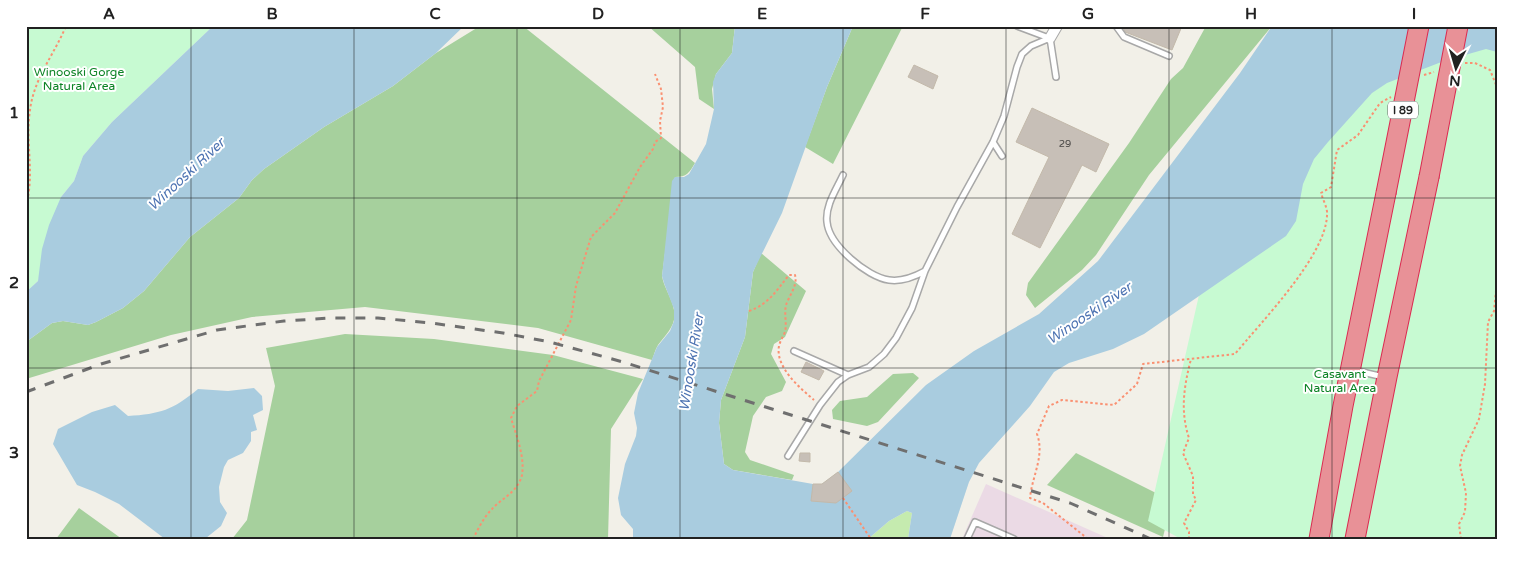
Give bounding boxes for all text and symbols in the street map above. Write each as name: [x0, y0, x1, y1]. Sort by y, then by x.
text: A: [103, 4, 115, 24]
text: B: [266, 4, 278, 24]
text: C: [429, 4, 441, 24]
text: D: [592, 4, 604, 24]
text: E: [757, 4, 767, 24]
text: F: [920, 4, 930, 24]
text: G: [1082, 4, 1094, 24]
text: H: [1245, 4, 1257, 24]
text: I: [1412, 4, 1416, 24]
north arrow: [1430, 42, 1480, 92]
park label: Winooski Gorge Natural Area: [34, 65, 124, 93]
text: N: [1449, 71, 1461, 89]
road number: I 89: [1388, 102, 1418, 118]
text: 1: [9, 103, 19, 123]
water label: Winooski River: [144, 133, 229, 214]
house number: 29: [1059, 138, 1071, 150]
text: 2: [9, 273, 19, 293]
water label: Winooski River: [1044, 278, 1136, 348]
water label: Winooski River: [675, 310, 708, 412]
park label: Casavant Natural Area: [1304, 367, 1376, 395]
text: 3: [9, 443, 19, 463]

